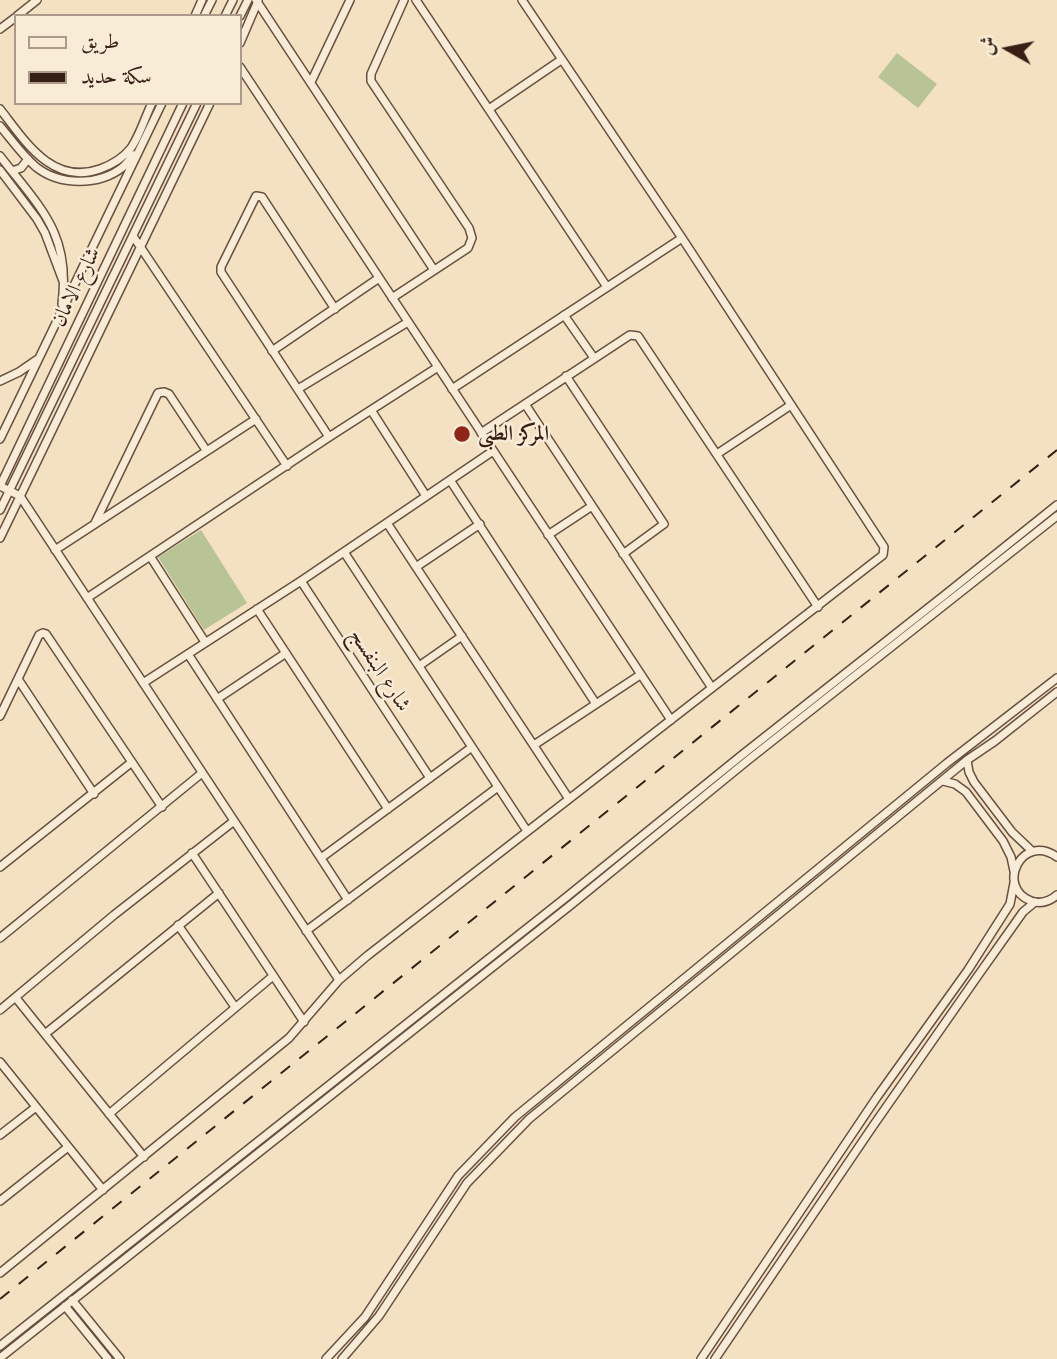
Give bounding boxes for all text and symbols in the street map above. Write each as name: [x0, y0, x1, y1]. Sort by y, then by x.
legend: [14, 14, 242, 105]
north arrow: [973, 14, 1043, 84]
text: طريق: [81, 28, 119, 53]
text: ش: [974, 35, 1000, 57]
text: سكة حديد: [81, 63, 152, 88]
street label: شارع الامان: [46, 243, 106, 331]
place label: المركز الطبى: [478, 421, 549, 447]
marker: المركز الطبى: [452, 424, 472, 444]
street label: شارع البنفسج: [344, 624, 416, 716]

